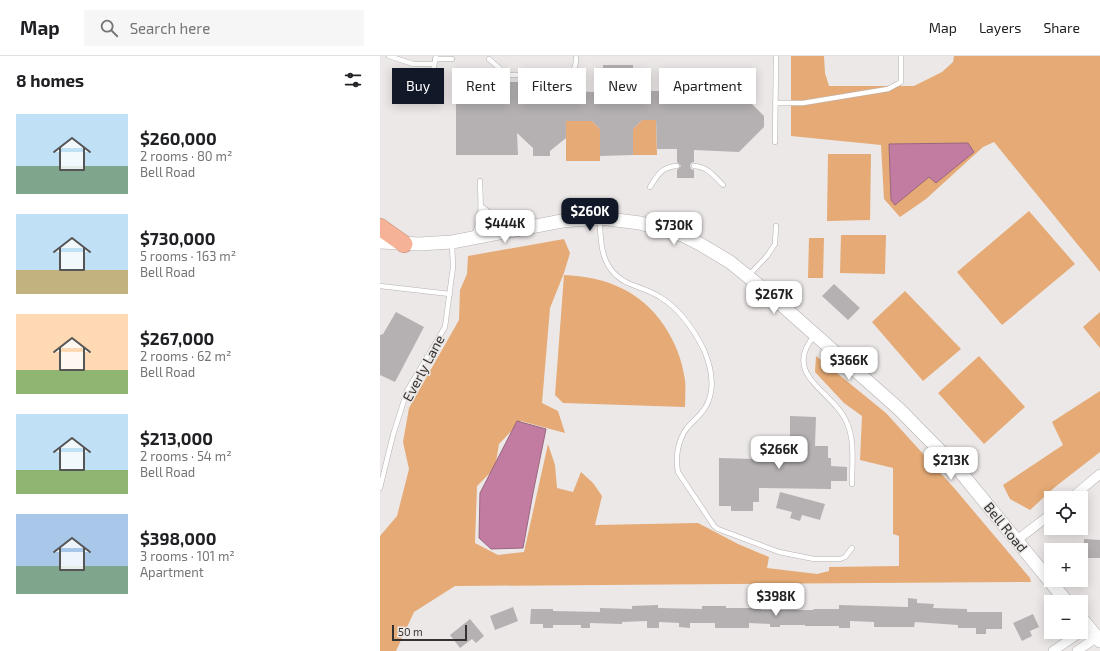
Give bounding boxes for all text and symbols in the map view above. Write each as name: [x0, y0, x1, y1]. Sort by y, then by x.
search box: [84, 10, 364, 46]
text: Map: [20, 16, 60, 39]
icon: search: [98, 17, 120, 39]
text: Search here: [130, 19, 210, 37]
text: Map: [929, 19, 957, 36]
text: Layers: [979, 19, 1021, 36]
text: Share: [1043, 19, 1080, 36]
chip: Buy: [392, 68, 444, 104]
chip: Rent: [452, 68, 510, 104]
chip: Filters: [518, 68, 586, 104]
chip: New: [594, 68, 651, 104]
chip: Apartment: [659, 68, 756, 104]
icon: filters: [342, 69, 364, 91]
text: 8 homes: [16, 70, 84, 90]
text: $260,000: [140, 128, 217, 148]
icon: home: [48, 130, 96, 178]
text: 2 rooms · 80 m²: [140, 148, 232, 164]
text: Bell Road: [140, 164, 195, 180]
pin: $260K: [562, 198, 618, 232]
text: $260K: [570, 203, 610, 219]
pin: $444K: [477, 210, 533, 244]
pin: $730K: [646, 212, 702, 246]
text: $444K: [485, 215, 525, 231]
text: $730K: [655, 217, 693, 233]
text: $730,000: [140, 228, 216, 248]
icon: home: [48, 230, 96, 278]
text: 5 rooms · 163 m²: [140, 248, 236, 264]
text: Bell Road: [140, 264, 195, 280]
pin: $267K: [746, 281, 802, 315]
text: $267K: [755, 286, 793, 302]
text: $267,000: [140, 328, 214, 348]
icon: home: [48, 330, 96, 378]
street label: Everly Lane: [398, 332, 448, 404]
pin: $366K: [821, 347, 877, 381]
text: 2 rooms · 62 m²: [140, 348, 231, 364]
text: $366K: [830, 352, 868, 368]
text: Bell Road: [140, 364, 195, 380]
text: $213,000: [140, 428, 213, 448]
icon: home: [48, 430, 96, 478]
pin: $266K: [751, 436, 807, 470]
text: $266K: [760, 441, 798, 457]
pin: $213K: [923, 447, 979, 481]
text: 2 rooms · 54 m²: [140, 448, 232, 464]
text: $213K: [933, 452, 969, 468]
text: Bell Road: [140, 464, 195, 480]
map controls: [1044, 491, 1088, 639]
button: locate: [1044, 491, 1088, 535]
street label: Bell Road: [981, 499, 1031, 555]
text: $398,000: [140, 528, 216, 548]
icon: home: [48, 530, 96, 578]
button: +: [1044, 543, 1088, 587]
text: 3 rooms · 101 m²: [140, 548, 235, 564]
text: Apartment: [140, 564, 204, 580]
pin: $398K: [748, 583, 804, 617]
text: $398K: [757, 588, 795, 604]
button: −: [1044, 595, 1088, 639]
scale bar: [392, 623, 467, 642]
text: 50 m: [398, 625, 423, 638]

